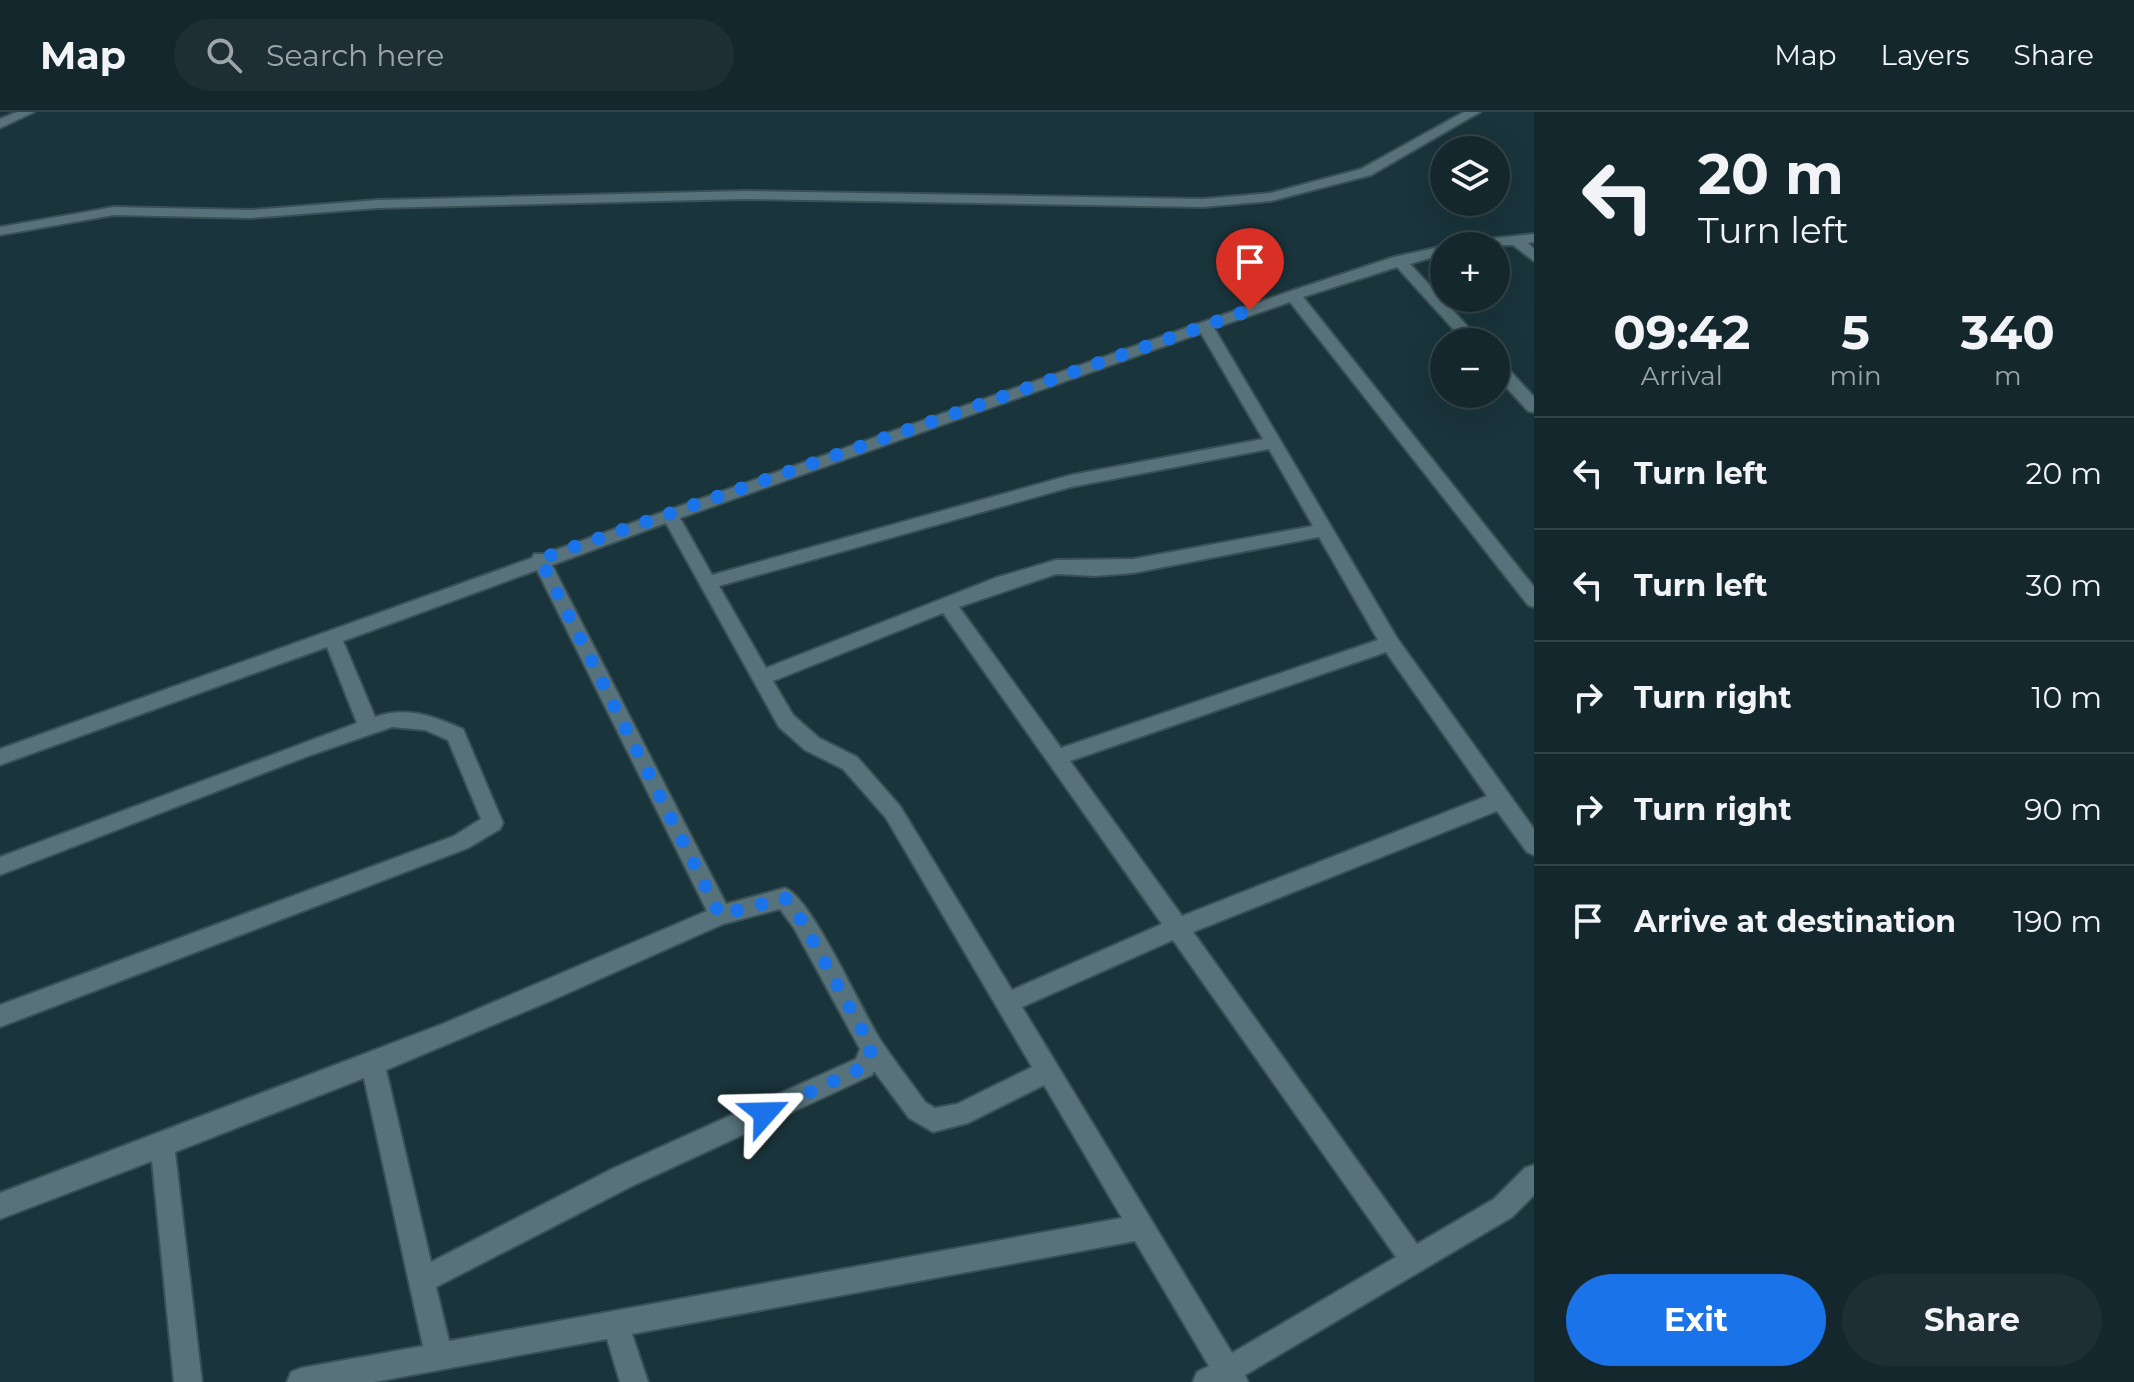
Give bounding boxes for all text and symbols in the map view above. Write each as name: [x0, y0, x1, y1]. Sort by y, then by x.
search box: [174, 19, 734, 91]
text: Map: [40, 32, 126, 79]
icon: search: [202, 33, 246, 77]
text: Search here: [266, 37, 444, 74]
text: Map: [1774, 38, 1837, 72]
text: Layers: [1881, 38, 1970, 72]
text: Share: [2014, 38, 2094, 72]
map controls: [1430, 136, 1510, 408]
button: layers: [1430, 136, 1510, 216]
text: 20 m: [1698, 140, 1844, 208]
icon: left: [1566, 144, 1670, 248]
text: Turn left: [1698, 208, 1849, 252]
pin: [1216, 228, 1284, 310]
button: +: [1430, 232, 1510, 312]
icon: arrive: [1228, 240, 1272, 284]
text: 09:42: [1613, 303, 1750, 361]
text: 5: [1841, 303, 1870, 361]
text: 340: [1961, 303, 2055, 361]
button: −: [1430, 328, 1510, 408]
text: Arrival: [1641, 360, 1723, 392]
text: min: [1829, 360, 1882, 392]
text: m: [1994, 360, 2022, 392]
icon: left: [1566, 451, 1610, 495]
text: Turn left: [1634, 455, 1767, 492]
text: 20 m: [2025, 455, 2102, 492]
icon: left: [1566, 563, 1610, 607]
text: Turn left: [1634, 567, 1767, 604]
text: 30 m: [2026, 567, 2102, 604]
icon: right: [1566, 675, 1610, 719]
text: Turn right: [1634, 679, 1791, 716]
text: 10 m: [2032, 679, 2102, 716]
icon: right: [1566, 787, 1610, 831]
text: Turn right: [1634, 791, 1791, 828]
text: 90 m: [2024, 791, 2102, 828]
icon: arrive: [1566, 899, 1610, 943]
text: Arrive at destination: [1634, 903, 1956, 940]
text: 190 m: [2013, 903, 2102, 940]
position arrow: [723, 1071, 807, 1155]
button: Exit: [1566, 1274, 1826, 1366]
button: Share: [1842, 1274, 2102, 1366]

